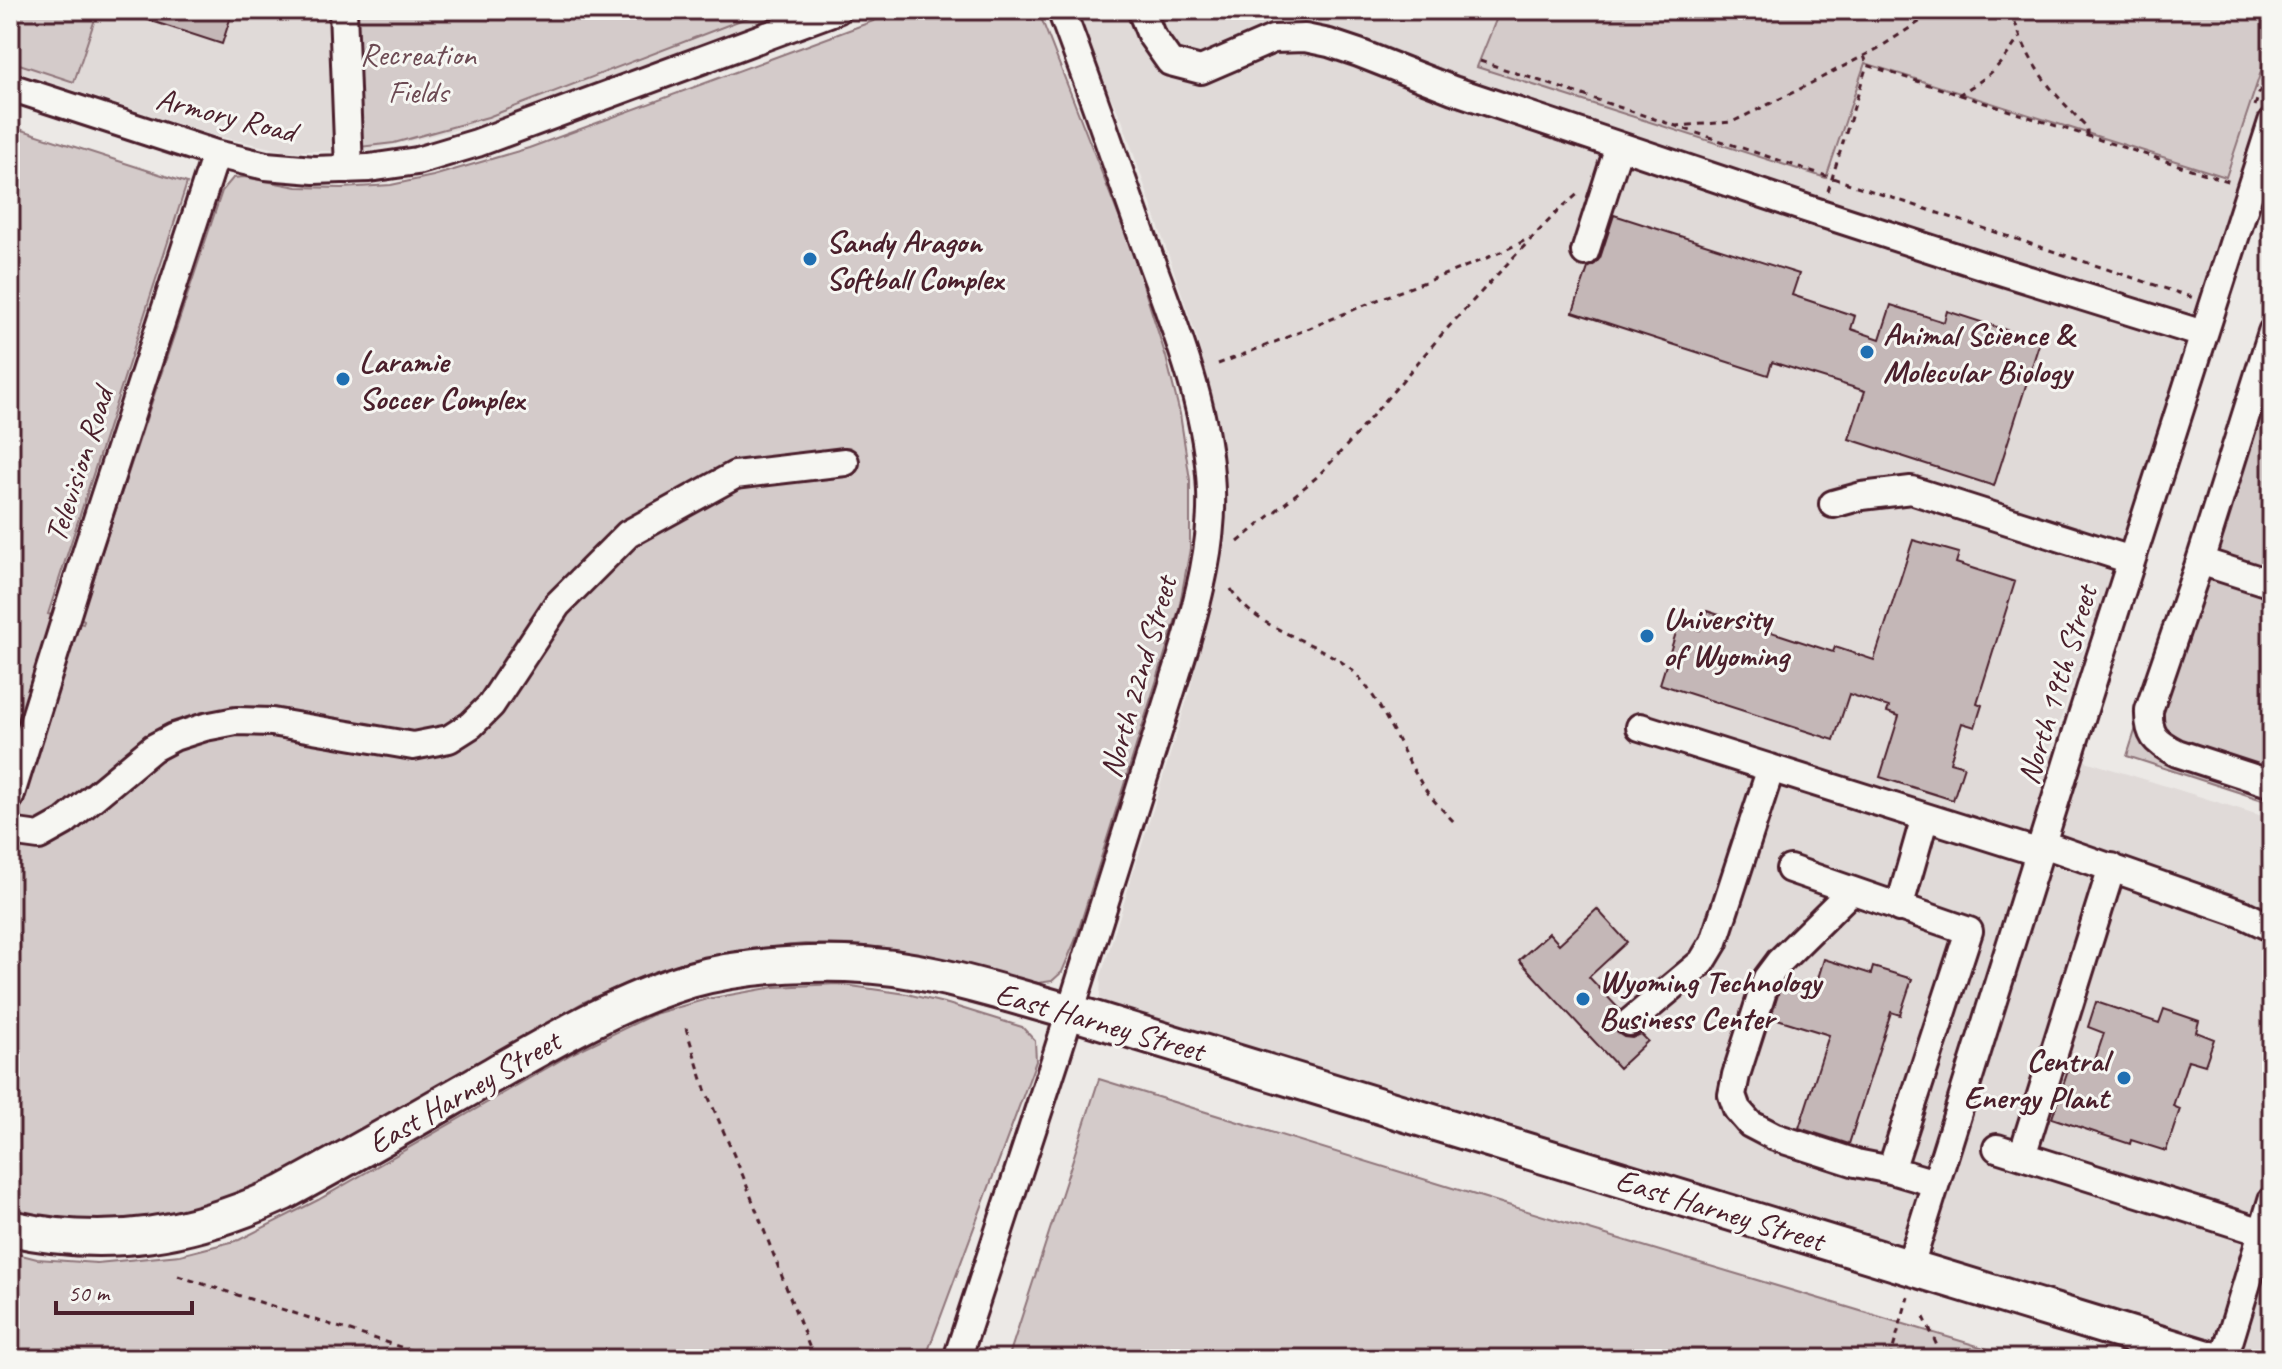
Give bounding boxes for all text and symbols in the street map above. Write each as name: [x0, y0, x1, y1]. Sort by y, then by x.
park label: Recreation Fields: [360, 34, 478, 112]
street label: Armory Road: [152, 78, 305, 153]
place label: Sandy Aragon Softball Complex: [826, 221, 1006, 299]
marker: Sandy Aragon Softball Complex: [801, 250, 819, 268]
place label: Animal Science & Molecular Biology: [1883, 314, 2077, 392]
place label: Laramie Soccer Complex: [359, 341, 527, 419]
marker: Animal Science & Molecular Biology: [1858, 343, 1876, 361]
marker: Laramie Soccer Complex: [334, 370, 352, 388]
street label: Television Road: [35, 377, 125, 547]
street label: North 22nd Street: [1090, 568, 1187, 782]
street label: North 19th Street: [2007, 577, 2108, 789]
place label: University of Wyoming: [1663, 598, 1792, 676]
marker: University of Wyoming: [1638, 627, 1656, 645]
place label: Wyoming Technology Business Center: [1599, 961, 1824, 1039]
street label: East Harney Street: [991, 973, 1212, 1072]
marker: Wyoming Technology Business Center: [1574, 990, 1592, 1008]
street label: East Harney Street: [361, 1019, 570, 1164]
place label: Central Energy Plant: [1963, 1040, 2114, 1118]
marker: Central Energy Plant: [2115, 1069, 2133, 1087]
street label: East Harney Street: [1611, 1159, 1832, 1262]
scale bar: [56, 1265, 192, 1315]
text: 50 m: [68, 1278, 111, 1308]

